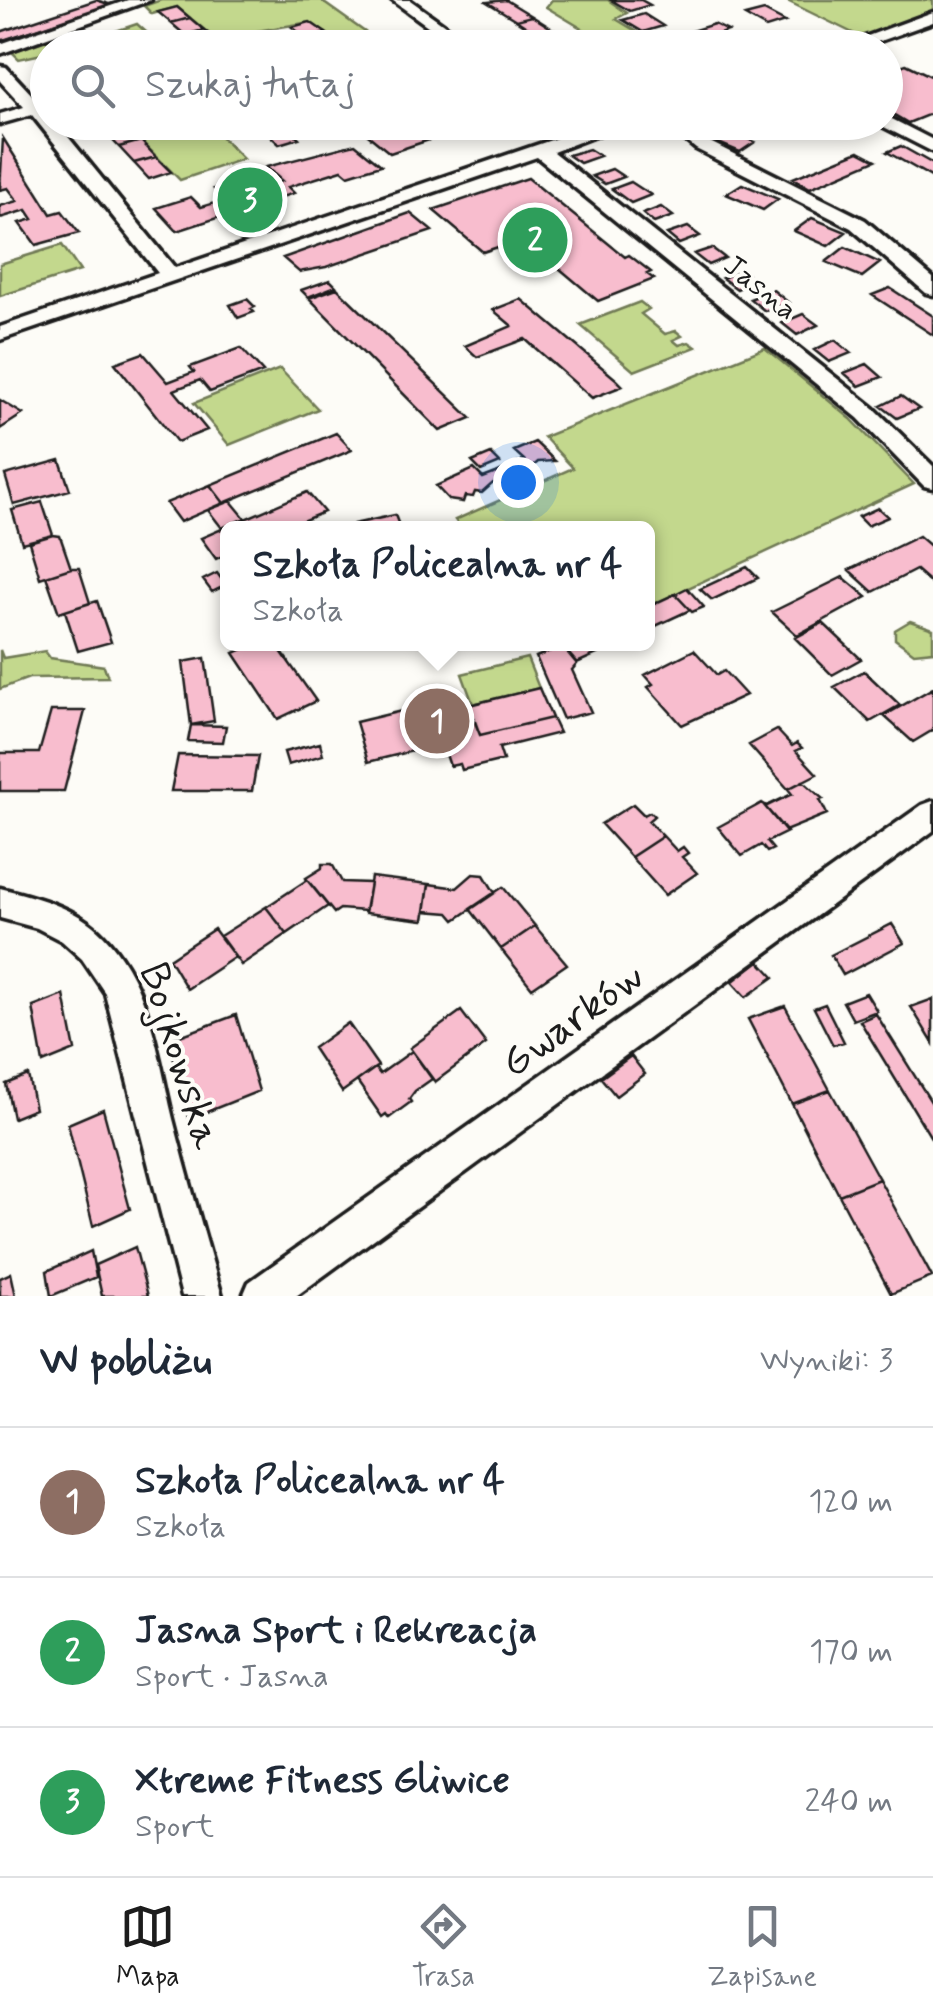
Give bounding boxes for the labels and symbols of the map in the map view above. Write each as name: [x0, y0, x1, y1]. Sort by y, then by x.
pin: 3: [218, 162, 282, 238]
pin: 2: [502, 202, 568, 278]
street label: Jasna: [715, 247, 805, 330]
your location: [493, 457, 544, 508]
pin: 1: [404, 684, 470, 758]
street label: Gwarków: [490, 950, 656, 1091]
street label: Bojkowska: [124, 956, 233, 1156]

